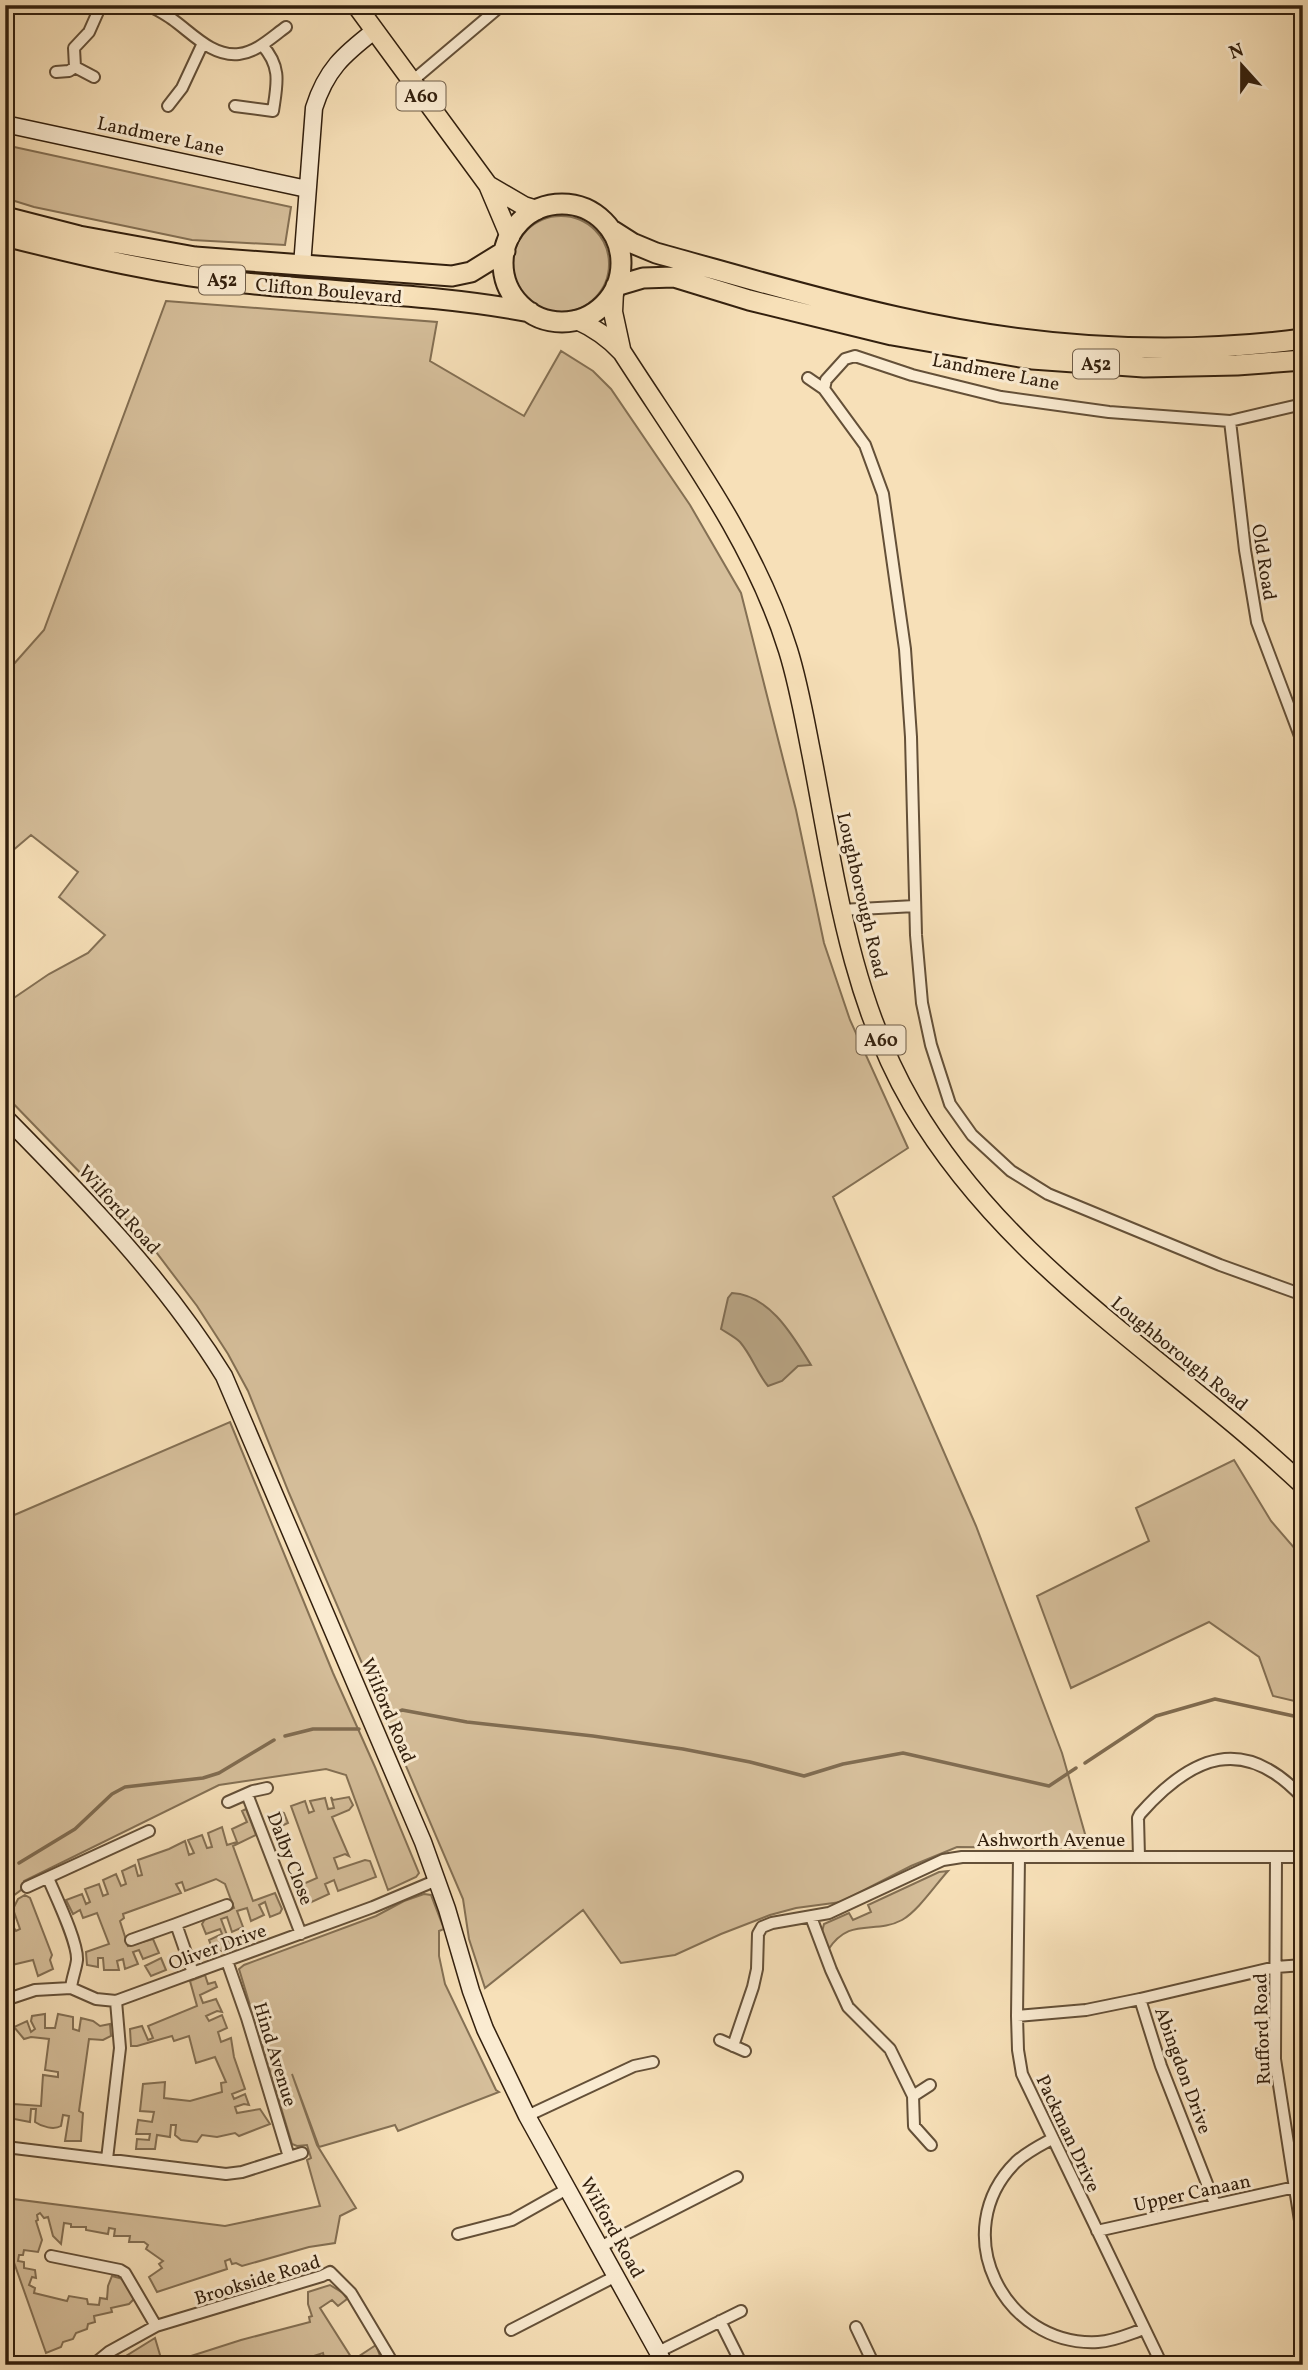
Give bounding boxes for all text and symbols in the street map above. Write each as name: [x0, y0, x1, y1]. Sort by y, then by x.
north arrow: [1206, 32, 1276, 102]
text: N: [1226, 37, 1248, 67]
road number: A60: [396, 82, 446, 110]
street label: Landmere Lane: [95, 111, 226, 163]
road number: A52: [199, 266, 245, 294]
street label: Clifton Boulevard: [254, 273, 403, 311]
street label: Landmere Lane: [930, 348, 1062, 398]
road number: A52: [1073, 350, 1119, 378]
street label: Old Road: [1244, 522, 1282, 602]
street label: Loughborough Road: [829, 810, 893, 981]
road number: A60: [856, 1026, 906, 1055]
street label: Wilford Road: [71, 1160, 166, 1261]
street label: Loughborough Road: [1105, 1291, 1253, 1418]
street label: Wilford Road: [353, 1654, 421, 1767]
street label: Dalby Close: [259, 1808, 319, 1909]
street label: Ashworth Avenue: [977, 1828, 1125, 1854]
street label: Oliver Drive: [165, 1918, 270, 1978]
street label: Rufford Road: [1248, 1973, 1278, 2085]
street label: Hind Avenue: [246, 1999, 302, 2110]
street label: Abingdon Drive: [1147, 2004, 1217, 2138]
street label: Packman Drive: [1029, 2071, 1106, 2197]
street label: Upper Canaan: [1132, 2169, 1253, 2219]
street label: Wilford Road: [573, 2173, 650, 2283]
street label: Brookside Road: [191, 2249, 324, 2312]

